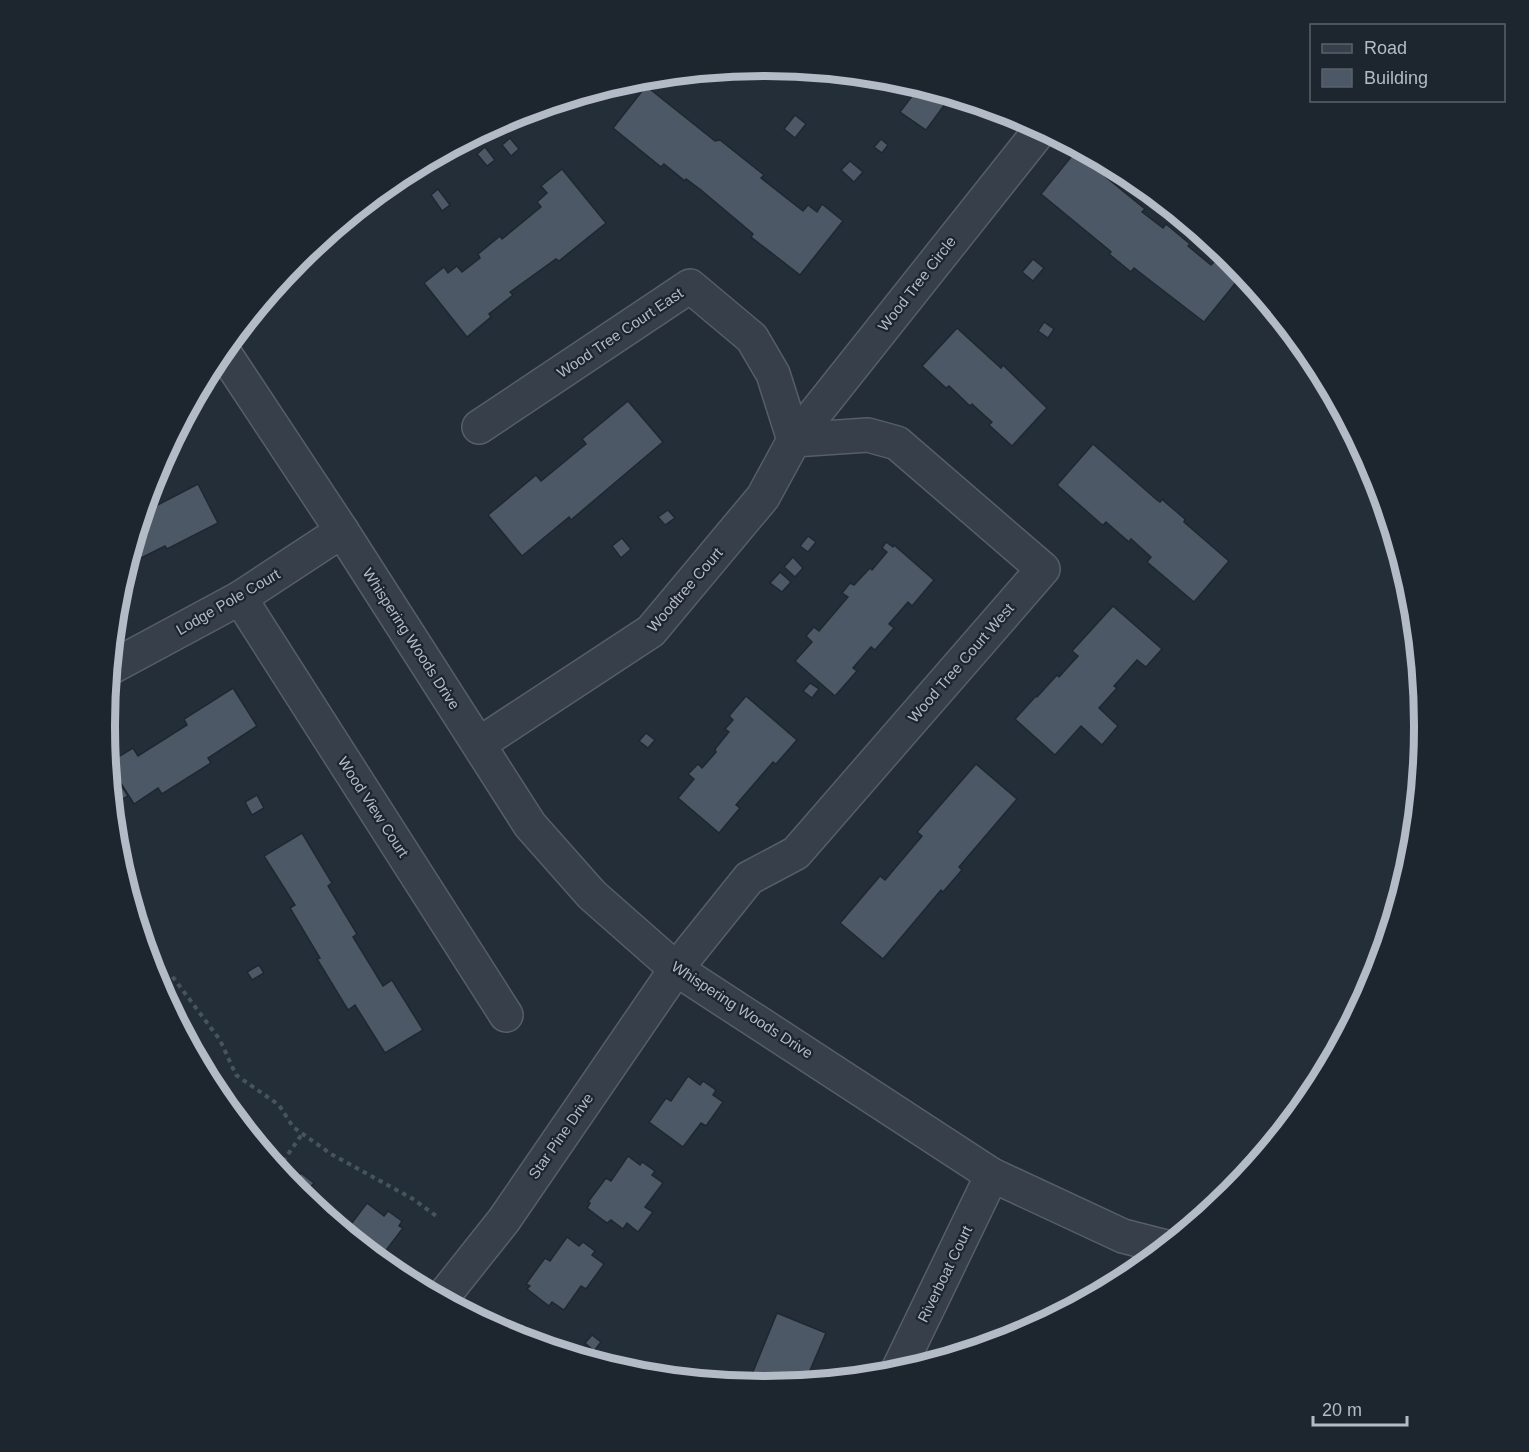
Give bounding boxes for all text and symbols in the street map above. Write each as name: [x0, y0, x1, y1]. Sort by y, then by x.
legend: [1310, 24, 1505, 102]
text: Road: [1364, 38, 1407, 58]
text: Building: [1364, 68, 1428, 88]
street label: Wood Tree Circle: [874, 233, 959, 334]
street label: Wood Tree Court East: [554, 284, 687, 381]
street label: Woodtree Court: [644, 544, 726, 635]
street label: Lodge Pole Court: [173, 565, 283, 638]
street label: Whispering Woods Drive: [359, 565, 463, 712]
street label: Wood Tree Court West: [904, 599, 1017, 726]
street label: Wood View Court: [335, 753, 413, 861]
street label: Whispering Woods Drive: [669, 958, 816, 1062]
street label: Star Pine Drive: [525, 1090, 596, 1182]
street label: Riverboat Court: [914, 1222, 976, 1325]
scale bar: [1313, 1389, 1408, 1427]
text: 20 m: [1322, 1400, 1362, 1420]

